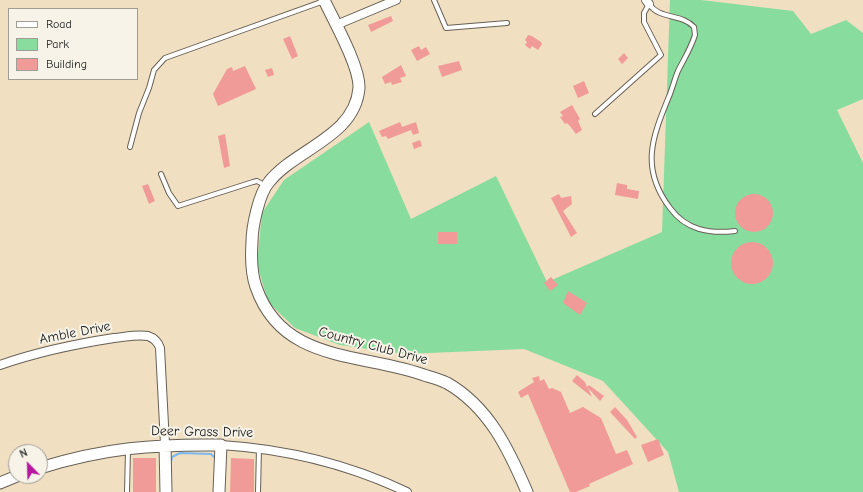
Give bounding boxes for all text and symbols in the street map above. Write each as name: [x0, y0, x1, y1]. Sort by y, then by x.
legend: [8, 8, 138, 80]
text: Road: [46, 17, 72, 31]
text: Park: [46, 37, 69, 51]
text: Building: [46, 57, 87, 71]
street label: Amble Drive: [38, 318, 112, 348]
street label: Country Club Drive: [316, 323, 430, 369]
street label: Deer Grass Drive: [151, 423, 253, 441]
north arrow: [8, 444, 48, 484]
text: N: [18, 446, 29, 461]

